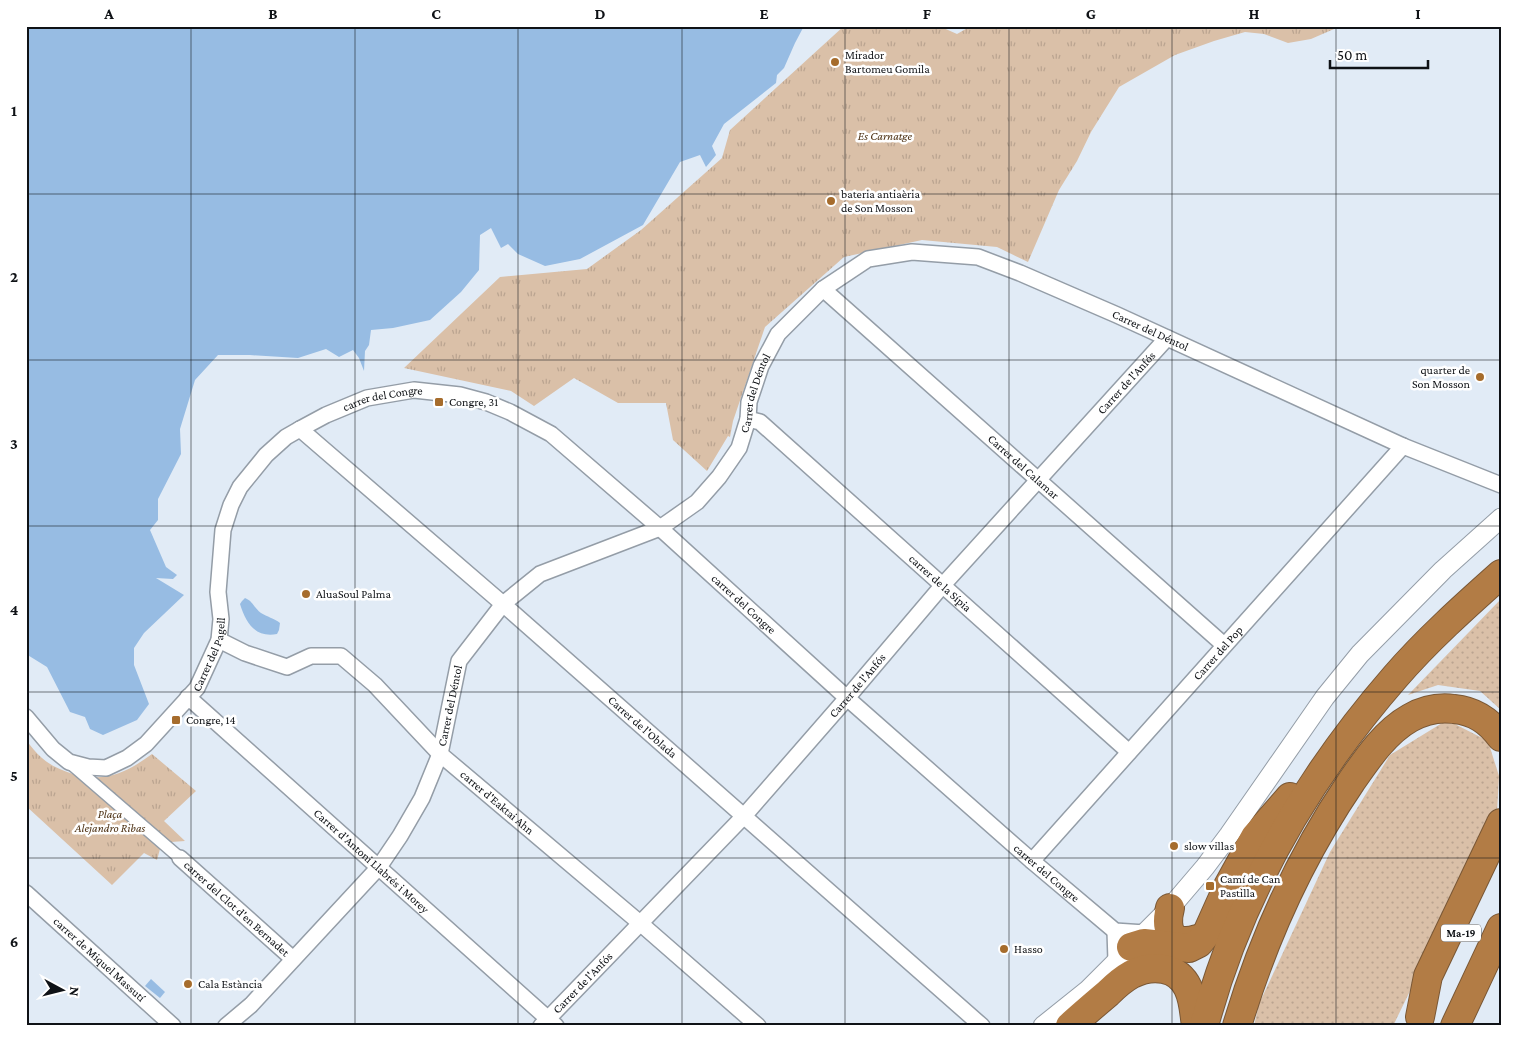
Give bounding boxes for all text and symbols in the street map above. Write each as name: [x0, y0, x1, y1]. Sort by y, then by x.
text: A: [103, 5, 114, 22]
text: B: [268, 5, 278, 22]
text: C: [431, 5, 441, 22]
text: D: [594, 5, 606, 22]
text: E: [759, 5, 769, 22]
text: F: [923, 5, 932, 22]
text: G: [1086, 5, 1096, 22]
text: H: [1249, 5, 1260, 22]
text: I: [1415, 5, 1421, 22]
scale bar: [1330, 38, 1427, 70]
text: 50 m: [1337, 47, 1367, 63]
place label: Mirador Bartomeu Gomila: [845, 48, 930, 76]
marker: Mirador Bartomeu Gomila: [829, 56, 841, 68]
text: 1: [11, 102, 17, 119]
park label: Es Carnatge: [858, 129, 913, 143]
place label: bateria antiaèria de Son Mosson: [841, 187, 920, 215]
marker: bateria antiaèria de Son Mosson: [825, 195, 837, 207]
text: 2: [10, 268, 18, 285]
street label: Carrer del Déntol: [1110, 307, 1191, 354]
street label: Carrer de l'Anfós: [1094, 348, 1159, 417]
street label: Carrer del Déntol: [737, 351, 773, 435]
place label: quarter de Son Mosson: [1412, 363, 1471, 391]
marker: quarter de Son Mosson: [1474, 371, 1486, 383]
street label: carrer del Congre: [341, 383, 424, 414]
place label: Congre, 31: [449, 395, 498, 409]
marker: Congre, 31: [433, 396, 445, 408]
street label: Carrer del Calamar: [985, 432, 1062, 503]
text: 3: [10, 435, 18, 452]
street label: carrer de la Sípia: [906, 551, 975, 615]
street label: carrer del Congre: [709, 571, 779, 637]
place label: AluaSoul Palma: [316, 587, 391, 601]
marker: AluaSoul Palma: [300, 588, 312, 600]
text: 4: [10, 601, 19, 618]
street label: Carrer del Pagell: [189, 617, 228, 694]
street label: Carrer del Pop: [1190, 623, 1246, 683]
street label: Carrer de l'Anfós: [826, 650, 889, 720]
street label: Carrer del Déntol: [435, 664, 465, 748]
street label: Carrer de l'Oblada: [605, 693, 680, 761]
place label: Congre, 14: [186, 713, 236, 727]
marker: Congre, 14: [170, 714, 182, 726]
text: 5: [10, 767, 18, 784]
street label: carrer d'Eaktai Ahn: [457, 767, 537, 838]
street label: Carrer d'Antoni Llabrés i Morey: [311, 806, 432, 916]
park label: Plaça Alejandro Ribas: [74, 807, 146, 835]
place label: slow villas: [1184, 839, 1234, 853]
marker: slow villas: [1168, 840, 1180, 852]
street label: carrer del Congre: [1011, 841, 1082, 905]
street label: carrer del Clot d'en Bernadet: [181, 858, 293, 960]
place label: Camí de Can Pastilla: [1220, 872, 1281, 900]
marker: Camí de Can Pastilla: [1204, 880, 1216, 892]
street label: carrer de Miquel Massutí: [50, 914, 149, 1005]
road number: Ma-19: [1441, 924, 1481, 941]
text: 6: [10, 933, 18, 950]
place label: Hasso: [1014, 942, 1043, 956]
marker: Hasso: [998, 943, 1010, 955]
street label: Carrer de l'Anfós: [550, 949, 616, 1016]
north arrow: [38, 964, 88, 1014]
place label: Cala Estància: [198, 977, 263, 991]
marker: Cala Estància: [182, 978, 194, 990]
text: N: [66, 986, 83, 998]

